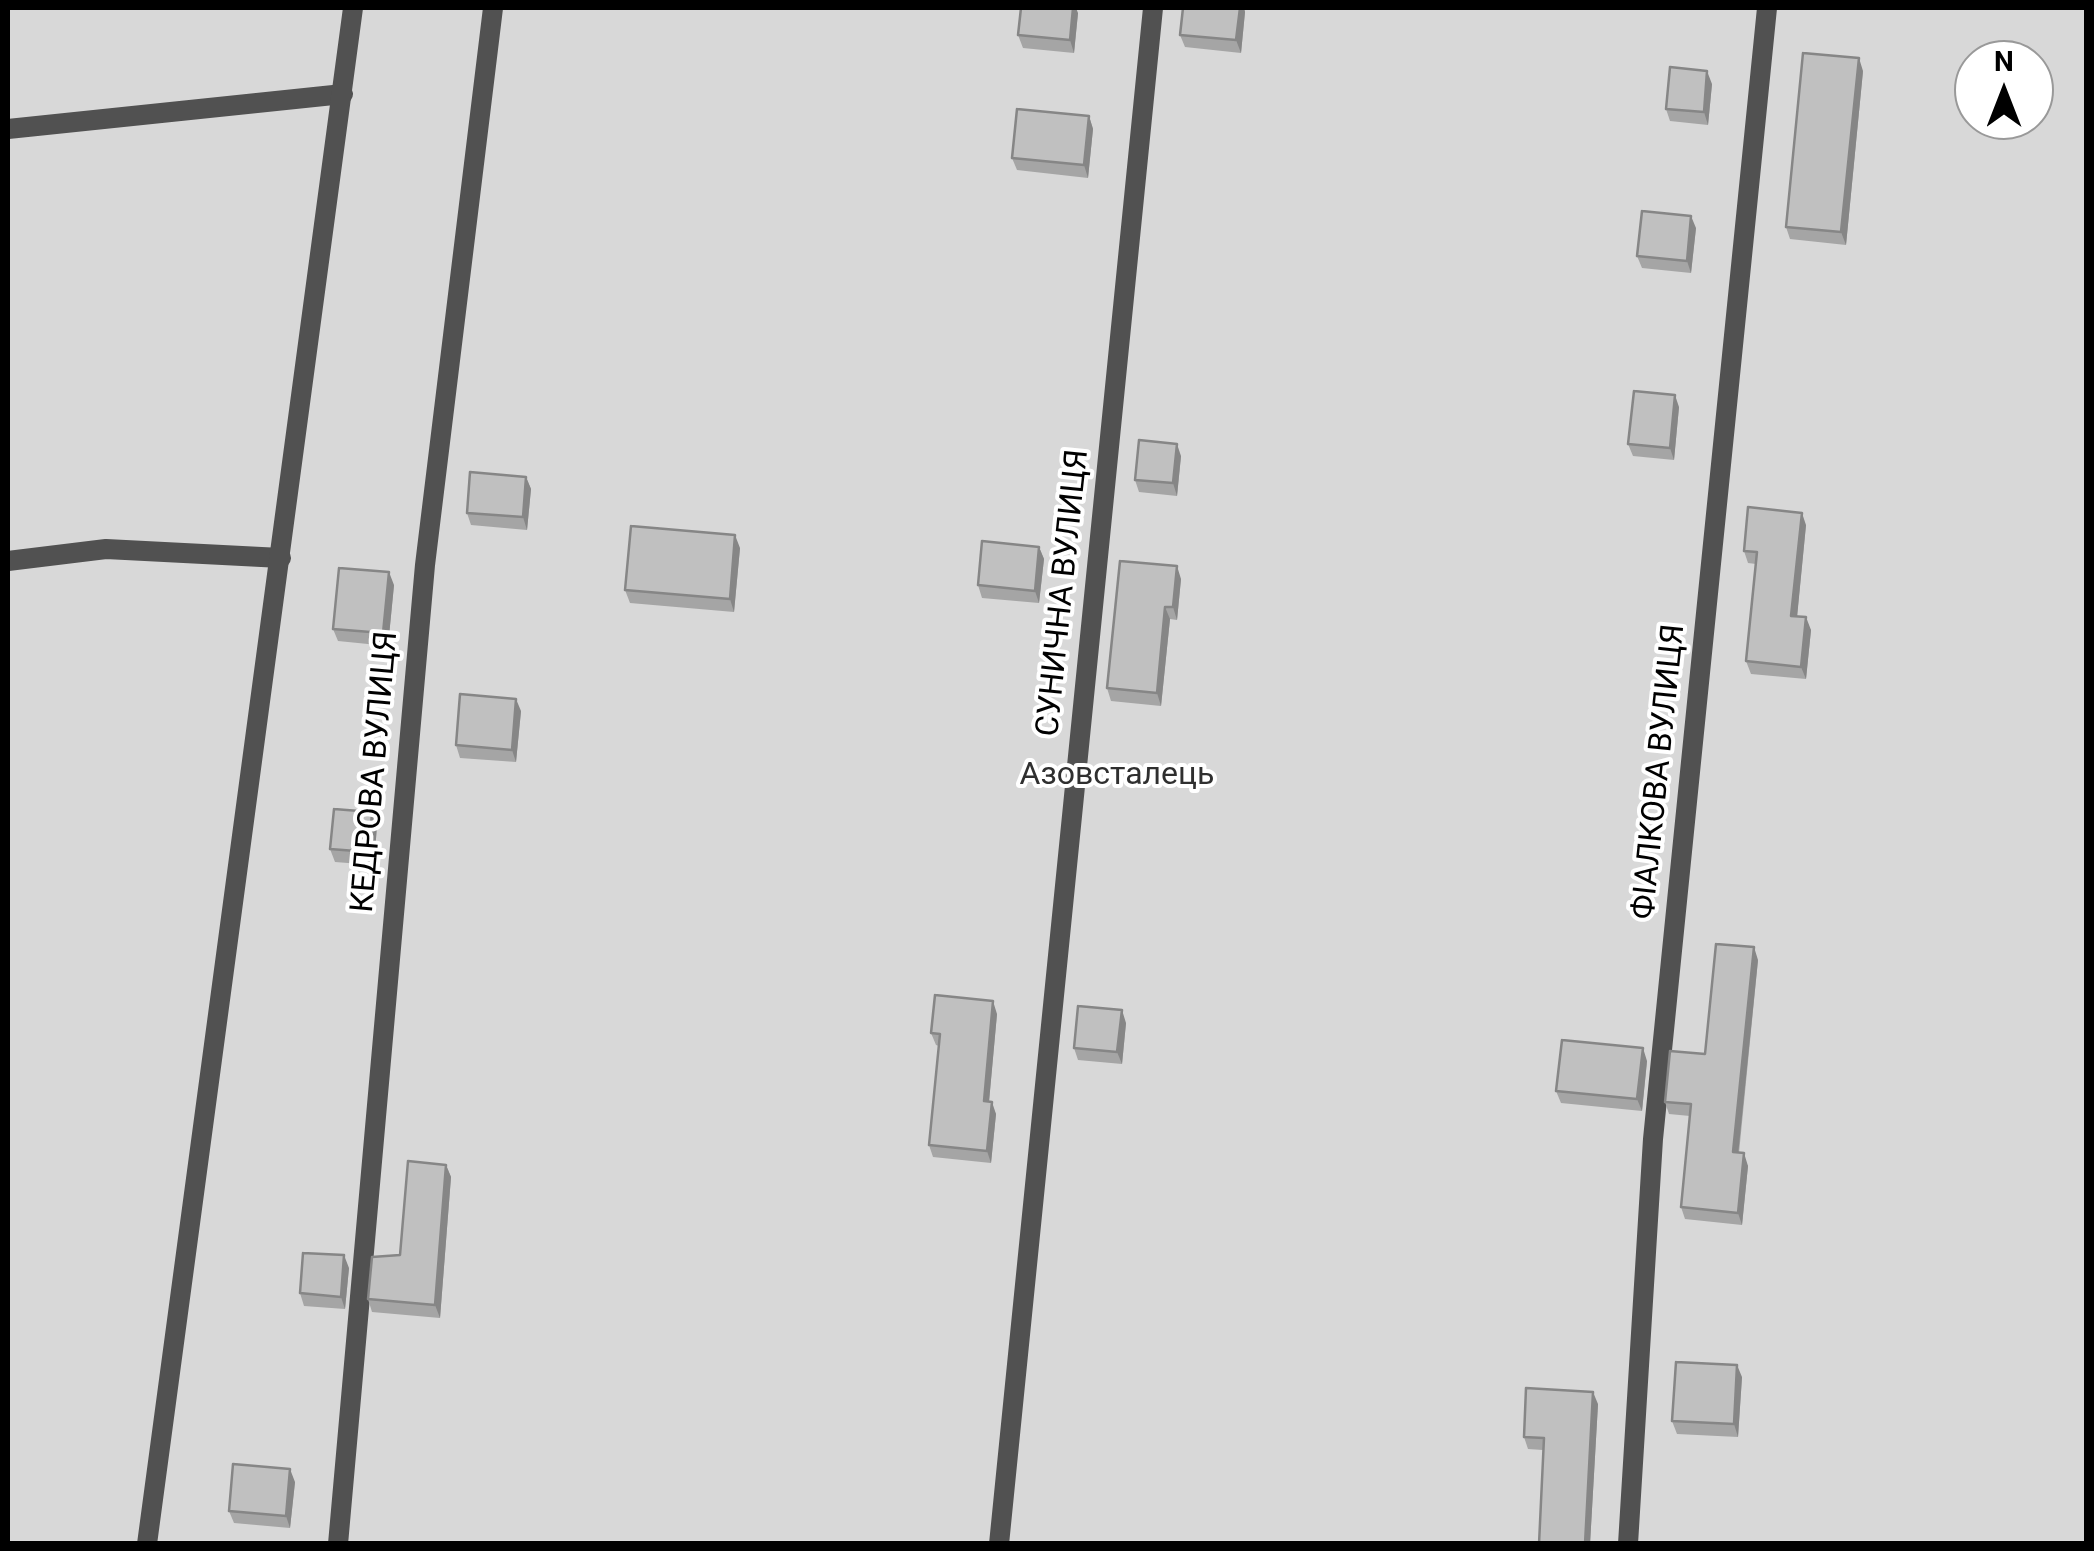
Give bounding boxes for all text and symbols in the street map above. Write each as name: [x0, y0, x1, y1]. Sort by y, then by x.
north arrow: [1954, 40, 2054, 140]
text: N: [1994, 45, 2014, 78]
street label: СУНИЧНА ВУЛИЦЯ: [1030, 448, 1098, 738]
street label: ФІАЛКОВА ВУЛИЦЯ: [1625, 623, 1695, 921]
street label: КЕДРОВА ВУЛИЦЯ: [345, 630, 407, 914]
park label: Азовсталець: [1020, 757, 1214, 795]

